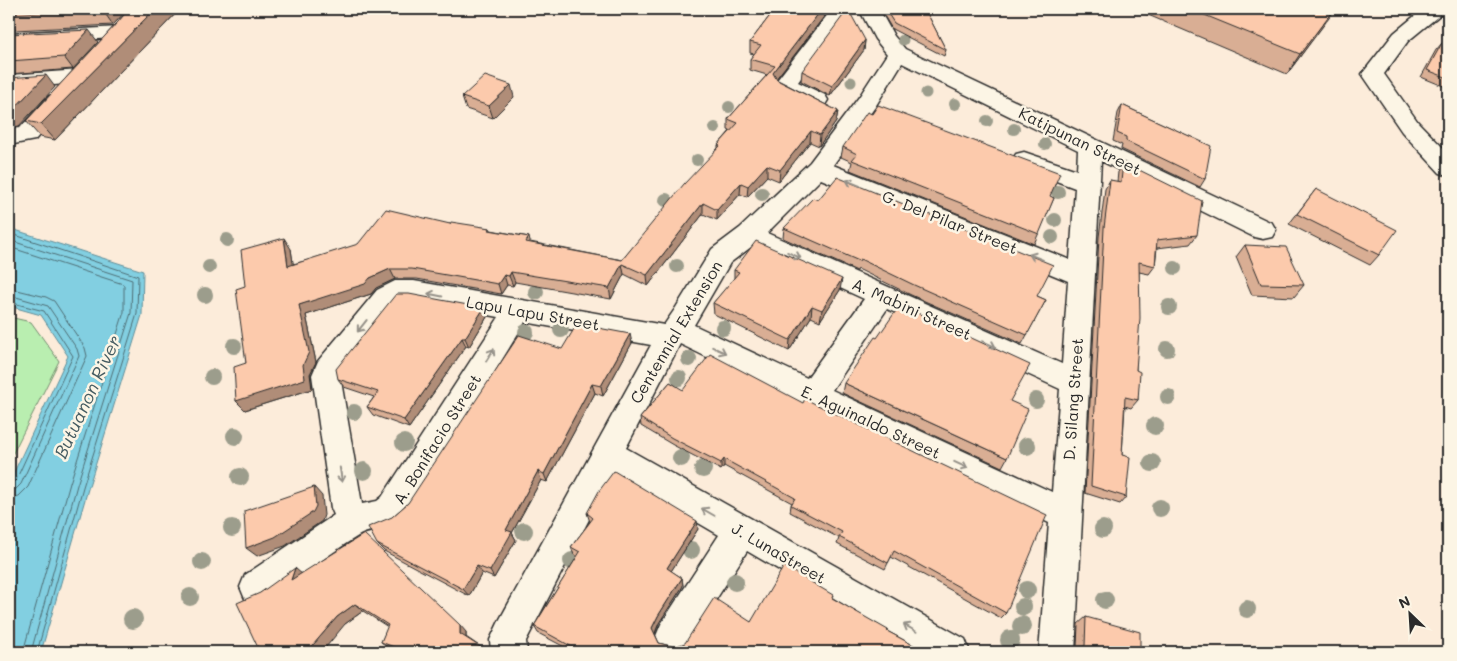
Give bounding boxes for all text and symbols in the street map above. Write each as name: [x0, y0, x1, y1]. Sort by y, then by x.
street label: Katipunan Street: [1015, 102, 1145, 179]
one-way arrow: [846, 178, 861, 187]
street label: G. Del Pilar Street: [879, 185, 1021, 258]
one-way arrow: [786, 251, 801, 261]
one-way arrow: [1029, 252, 1044, 261]
street label: Centennial Extension: [625, 256, 727, 407]
street label: A. Mabini Street: [849, 273, 975, 344]
one-way arrow: [427, 290, 443, 300]
street label: Lapu Lapu Street: [465, 290, 601, 335]
one-way arrow: [356, 319, 367, 332]
water label: Butuanon River: [48, 331, 126, 462]
street label: D. Silang Street: [1058, 337, 1087, 461]
one-way arrow: [981, 340, 996, 350]
one-way arrow: [711, 346, 726, 356]
one-way arrow: [485, 348, 495, 362]
street label: A. Bonifacio Street: [388, 370, 485, 508]
street label: E. Aguinaldo Street: [798, 380, 944, 463]
one-way arrow: [953, 461, 968, 471]
one-way arrow: [337, 467, 347, 483]
one-way arrow: [702, 507, 716, 517]
street label: J. LunaStreet: [728, 517, 830, 588]
north arrow: [1384, 588, 1434, 638]
text: N: [1395, 591, 1413, 613]
one-way arrow: [903, 623, 918, 633]

